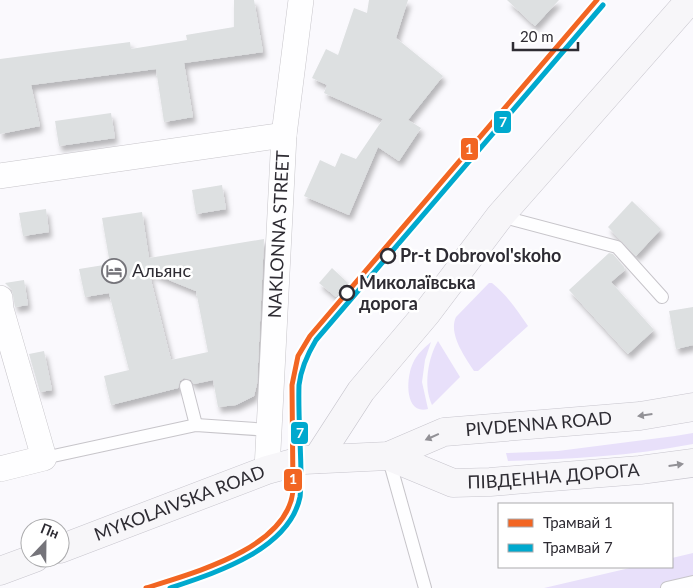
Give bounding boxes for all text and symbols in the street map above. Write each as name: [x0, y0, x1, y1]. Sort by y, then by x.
scale bar: [513, 20, 578, 52]
text: 20 m: [520, 27, 554, 45]
line badge: 7: [493, 110, 512, 134]
text: 7: [499, 113, 507, 130]
line badge: 1: [460, 137, 479, 161]
text: 1: [465, 140, 473, 157]
street label: NAKLONNA STREET: [263, 150, 293, 319]
place label: Pr-t Dobrovol'skoho: [400, 244, 561, 266]
marker: Pr-t Dobrovol'skoho: [380, 248, 396, 264]
hotel icon: Альянс: [101, 258, 127, 284]
place label: Альянс: [132, 259, 191, 281]
place label: Миколаївська дорога: [359, 271, 476, 314]
marker: Миколаївська дорога: [339, 285, 355, 301]
street label: PIVDENNA ROAD: [465, 406, 613, 440]
one-way arrow: [636, 411, 652, 419]
line badge: 7: [290, 421, 309, 445]
text: 7: [296, 424, 304, 441]
one-way arrow: [425, 434, 439, 442]
street label: ПІВДЕННА ДОРОГА: [467, 458, 641, 493]
street label: MYKOLAIVSKA ROAD: [91, 460, 268, 545]
one-way arrow: [668, 461, 684, 469]
line badge: 1: [283, 468, 303, 492]
text: 1: [289, 470, 297, 487]
legend: [498, 503, 673, 568]
text: Трамвай 1: [543, 513, 613, 531]
north arrow: [20, 518, 70, 568]
text: Пн: [38, 519, 62, 542]
text: Трамвай 7: [543, 538, 613, 556]

